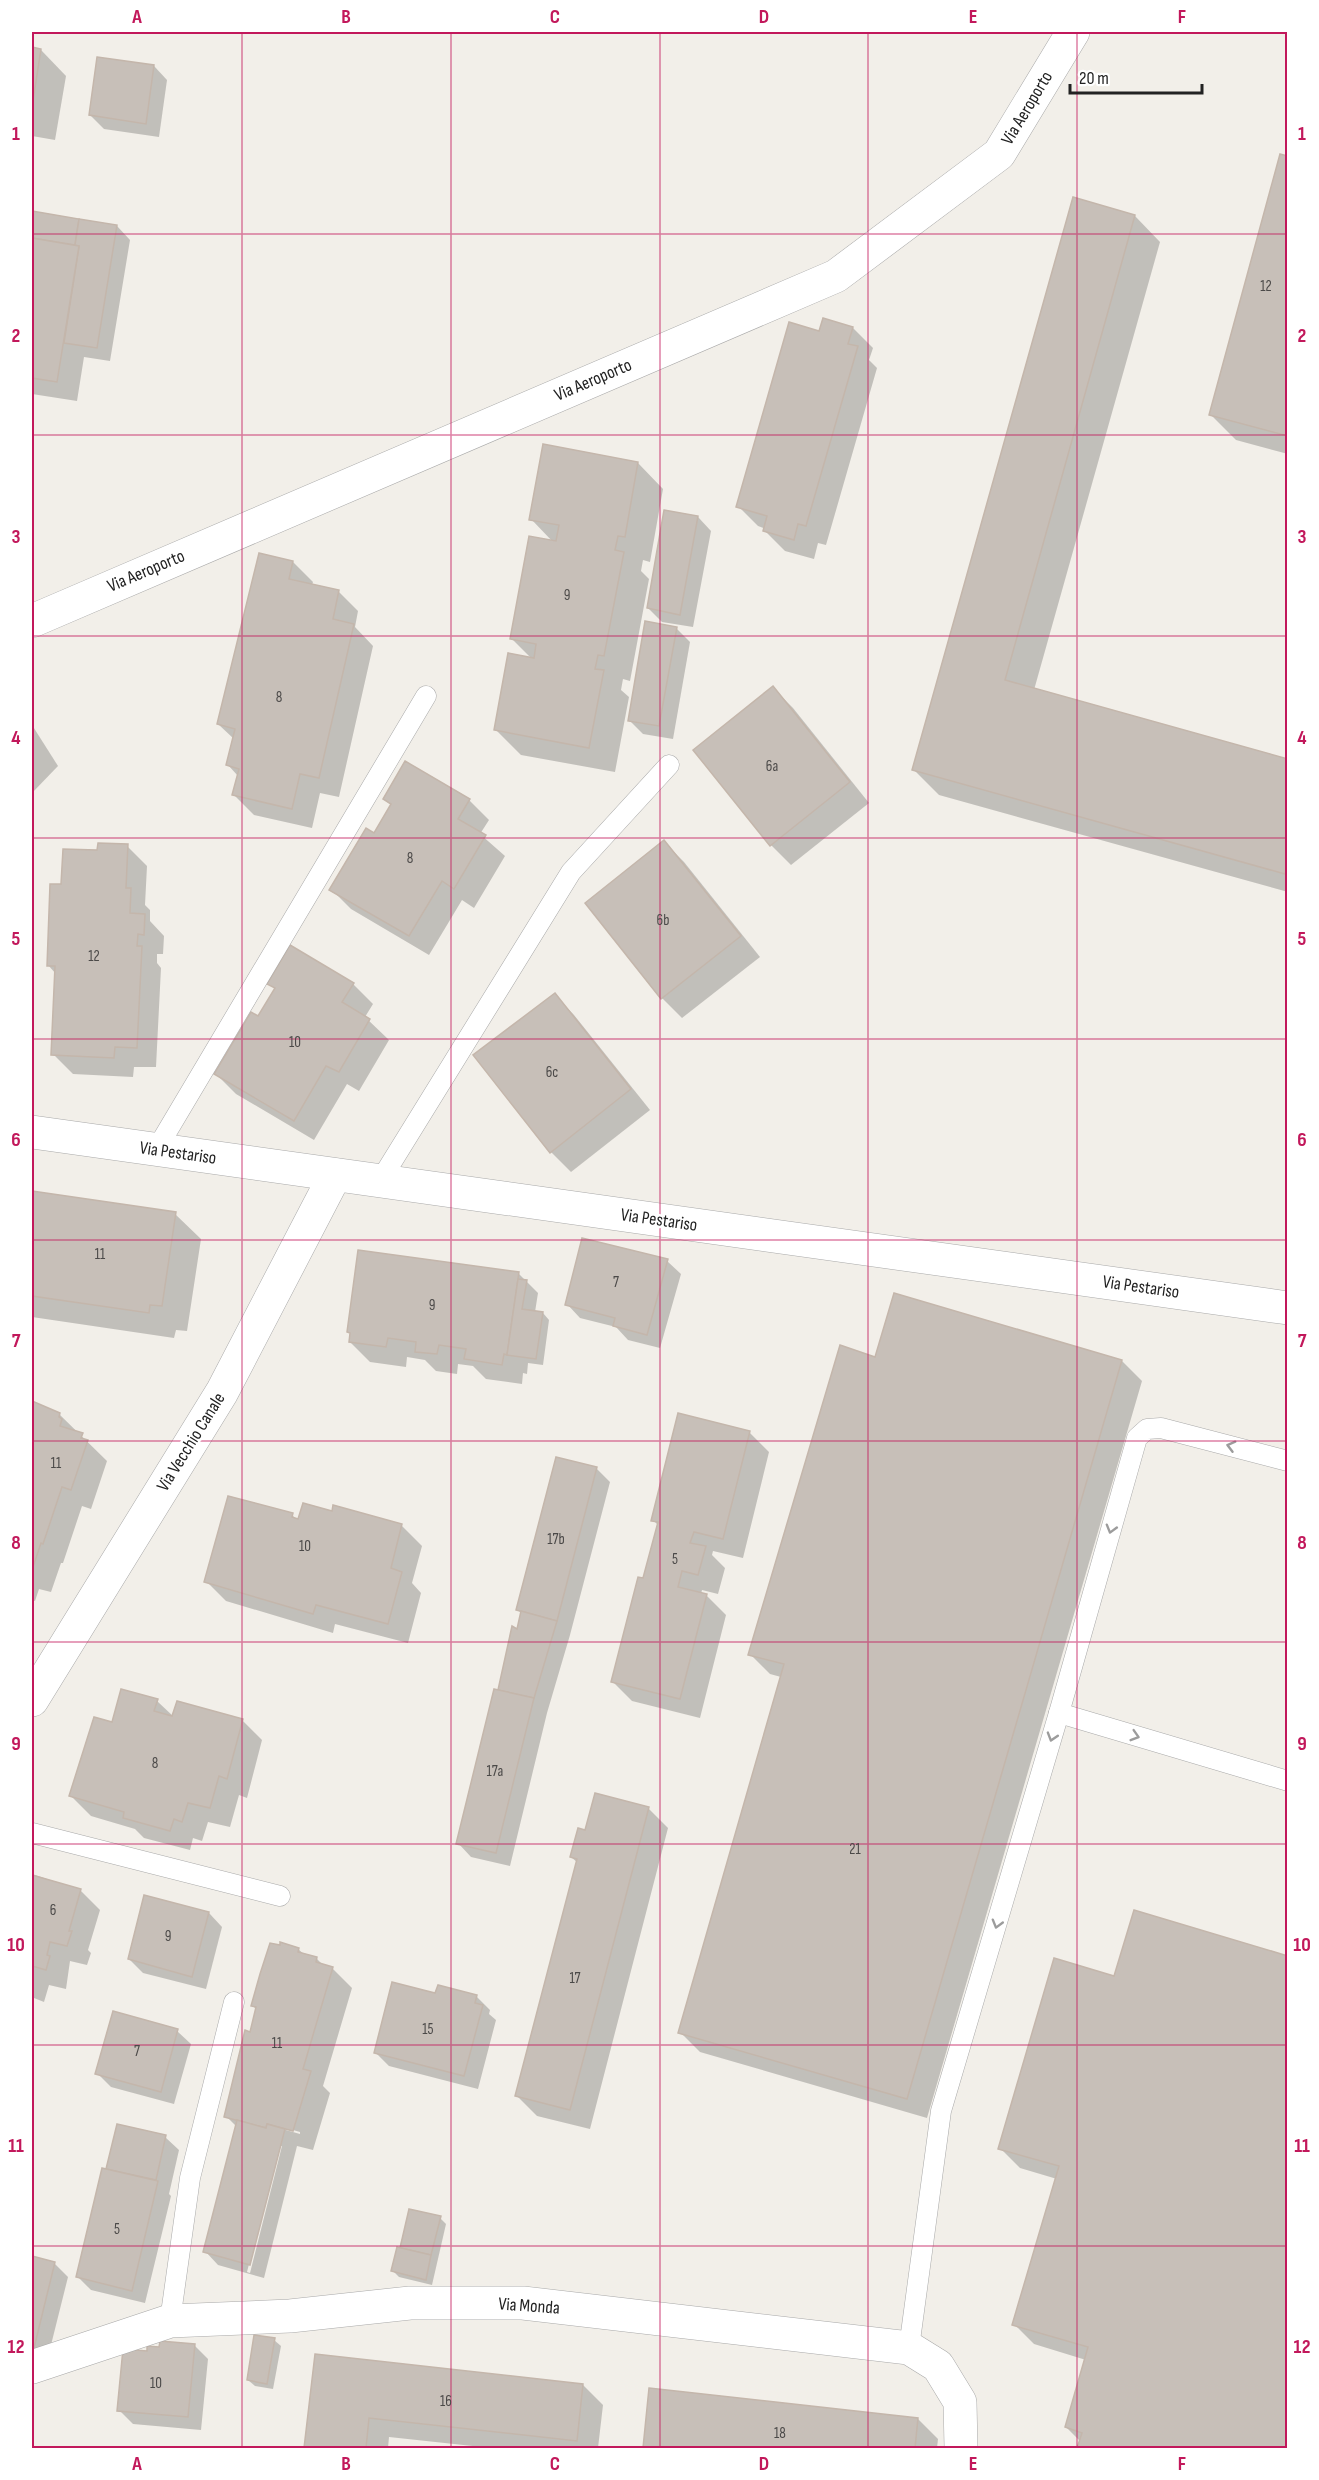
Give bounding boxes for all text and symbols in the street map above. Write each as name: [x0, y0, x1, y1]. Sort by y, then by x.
text: A: [131, 5, 142, 29]
text: B: [341, 5, 351, 29]
text: C: [550, 5, 560, 29]
text: D: [759, 5, 769, 29]
text: E: [969, 5, 977, 29]
text: F: [1178, 5, 1186, 29]
scale bar: [1070, 57, 1202, 95]
street label: Via Aeroporto: [997, 67, 1057, 149]
text: 20 m: [1079, 68, 1109, 89]
text: 1: [12, 122, 20, 146]
text: 1: [1298, 122, 1306, 146]
house number: 12: [1260, 277, 1272, 296]
text: 2: [12, 324, 20, 348]
text: 2: [1298, 324, 1306, 348]
street label: Via Aeroporto: [551, 354, 635, 406]
text: 3: [12, 525, 21, 549]
text: 3: [1298, 525, 1307, 549]
street label: Via Aeroporto: [104, 545, 188, 597]
house number: 9: [564, 586, 570, 605]
house number: 8: [276, 688, 282, 707]
text: 4: [11, 726, 21, 750]
text: 4: [1297, 726, 1307, 750]
house number: 6a: [766, 757, 778, 776]
house number: 8: [407, 849, 413, 868]
house number: 6b: [657, 911, 669, 930]
text: 5: [12, 927, 21, 951]
text: 5: [1298, 927, 1307, 951]
house number: 12: [88, 947, 100, 966]
house number: 10: [289, 1033, 301, 1052]
house number: 6c: [546, 1063, 558, 1082]
text: 6: [11, 1128, 21, 1152]
text: 6: [1297, 1128, 1307, 1152]
street label: Via Pestariso: [138, 1137, 218, 1169]
street label: Via Pestariso: [619, 1204, 699, 1236]
house number: 11: [95, 1245, 106, 1264]
street label: Via Pestariso: [1101, 1271, 1181, 1303]
house number: 7: [613, 1273, 619, 1292]
house number: 9: [429, 1296, 435, 1315]
text: 7: [12, 1329, 21, 1353]
text: 7: [1298, 1329, 1307, 1353]
street label: Via Vecchio Canale: [152, 1389, 230, 1495]
one-way arrow: [1226, 1441, 1237, 1453]
house number: 11: [51, 1454, 62, 1473]
one-way arrow: [1105, 1524, 1118, 1534]
house number: 17b: [547, 1530, 565, 1549]
text: 8: [11, 1531, 21, 1555]
text: 8: [1297, 1531, 1307, 1555]
house number: 10: [299, 1537, 311, 1556]
house number: 5: [672, 1550, 678, 1569]
one-way arrow: [1129, 1729, 1140, 1741]
one-way arrow: [1047, 1731, 1059, 1742]
text: 9: [11, 1732, 21, 1756]
text: 9: [1297, 1732, 1307, 1756]
house number: 8: [152, 1754, 158, 1773]
house number: 17a: [487, 1762, 504, 1781]
house number: 21: [849, 1840, 861, 1859]
house number: 6: [50, 1901, 56, 1920]
one-way arrow: [992, 1918, 1004, 1929]
house number: 9: [165, 1927, 171, 1946]
text: 10: [7, 1933, 25, 1957]
text: 10: [1293, 1933, 1311, 1957]
house number: 17: [569, 1969, 581, 1988]
house number: 15: [422, 2020, 434, 2039]
house number: 11: [272, 2034, 283, 2053]
house number: 7: [134, 2042, 140, 2061]
text: 11: [8, 2134, 24, 2158]
text: 11: [1294, 2134, 1310, 2158]
house number: 5: [114, 2220, 120, 2239]
street label: Via Monda: [498, 2293, 560, 2319]
text: 12: [8, 2335, 24, 2359]
text: 12: [1294, 2335, 1310, 2359]
house number: 10: [150, 2374, 162, 2393]
house number: 16: [440, 2392, 452, 2411]
house number: 18: [774, 2424, 786, 2443]
text: A: [131, 2452, 142, 2476]
text: B: [341, 2452, 351, 2476]
text: C: [550, 2452, 560, 2476]
text: D: [759, 2452, 769, 2476]
text: E: [969, 2452, 977, 2476]
text: F: [1178, 2452, 1186, 2476]

